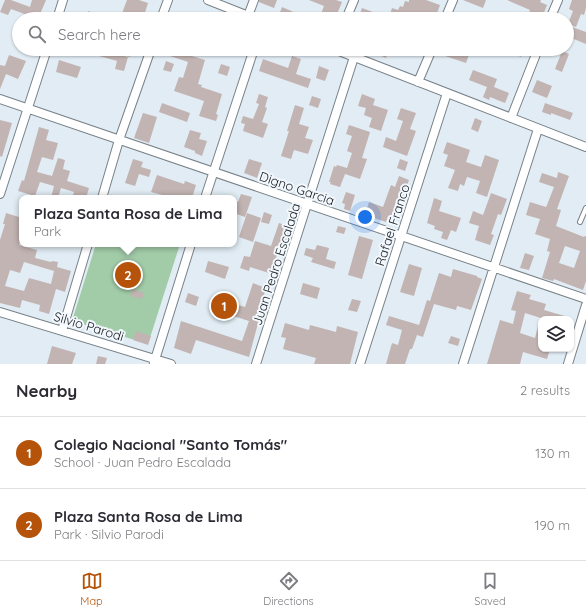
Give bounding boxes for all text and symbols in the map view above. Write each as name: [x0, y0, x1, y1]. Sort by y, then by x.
search box: [12, 12, 574, 56]
icon: search: [26, 23, 48, 45]
text: Search here: [58, 25, 141, 44]
street label: Digno Garcia: [257, 168, 337, 208]
street label: Rafael Franco: [371, 182, 413, 268]
popup: [19, 195, 237, 247]
street label: Juan Pedro Escalada: [249, 201, 303, 327]
text: Plaza Santa Rosa de Lima: [34, 204, 222, 223]
your location: [355, 207, 375, 227]
text: Park: [34, 223, 61, 239]
pin: 2: [115, 260, 141, 290]
pin: 1: [211, 291, 237, 321]
street label: Silvio Parodi: [52, 308, 126, 344]
map controls: [538, 316, 574, 352]
button: layers: [538, 316, 574, 352]
text: Nearby: [16, 380, 77, 401]
text: 2 results: [520, 382, 570, 398]
text: Colegio Nacional "Santo Tomás": [54, 435, 287, 454]
text: 1: [26, 445, 32, 461]
text: 130 m: [535, 445, 570, 461]
text: School · Juan Pedro Escalada: [54, 454, 231, 470]
text: Plaza Santa Rosa de Lima: [54, 507, 243, 526]
text: 2: [25, 517, 33, 533]
text: 190 m: [535, 517, 570, 533]
text: Park · Silvio Parodi: [54, 526, 164, 542]
tab: Map: [80, 570, 103, 608]
tab: Directions: [263, 570, 314, 608]
tab: Saved: [474, 570, 506, 608]

